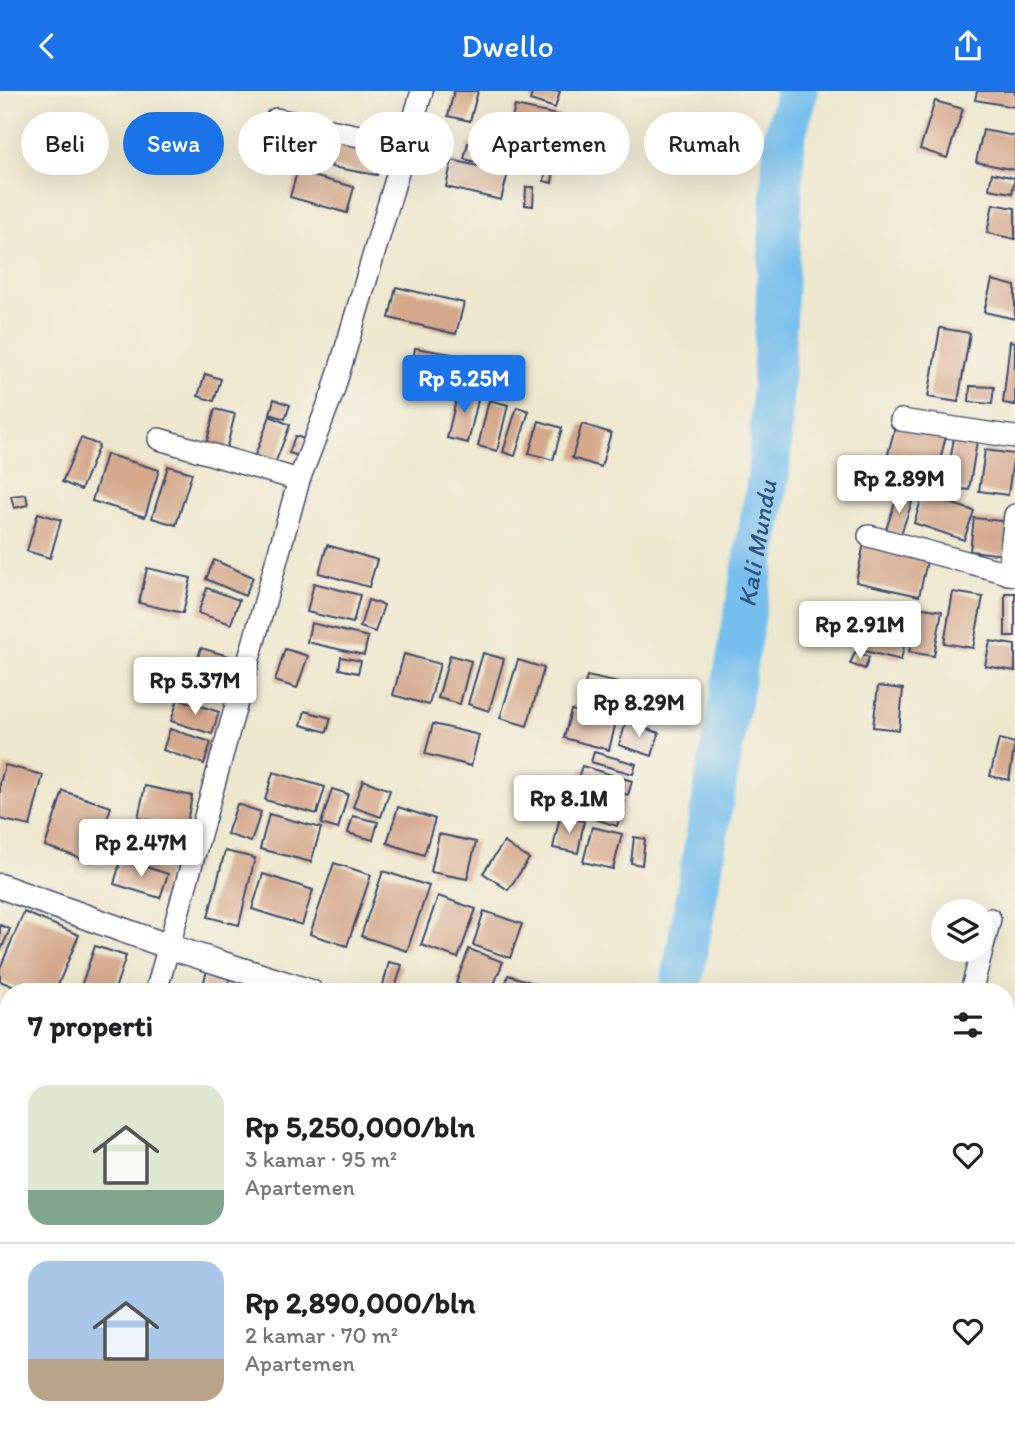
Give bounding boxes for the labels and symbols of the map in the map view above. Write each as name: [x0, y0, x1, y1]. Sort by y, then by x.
pin: Rp 5.25M: [392, 355, 536, 415]
pin: Rp 2.89M: [827, 455, 971, 515]
water label: Kali Mundu: [730, 477, 784, 609]
pin: Rp 2.91M: [788, 601, 932, 661]
pin: Rp 5.37M: [123, 657, 267, 717]
pin: Rp 8.29M: [567, 679, 711, 739]
pin: Rp 8.1M: [504, 775, 634, 835]
pin: Rp 2.47M: [69, 819, 213, 879]

